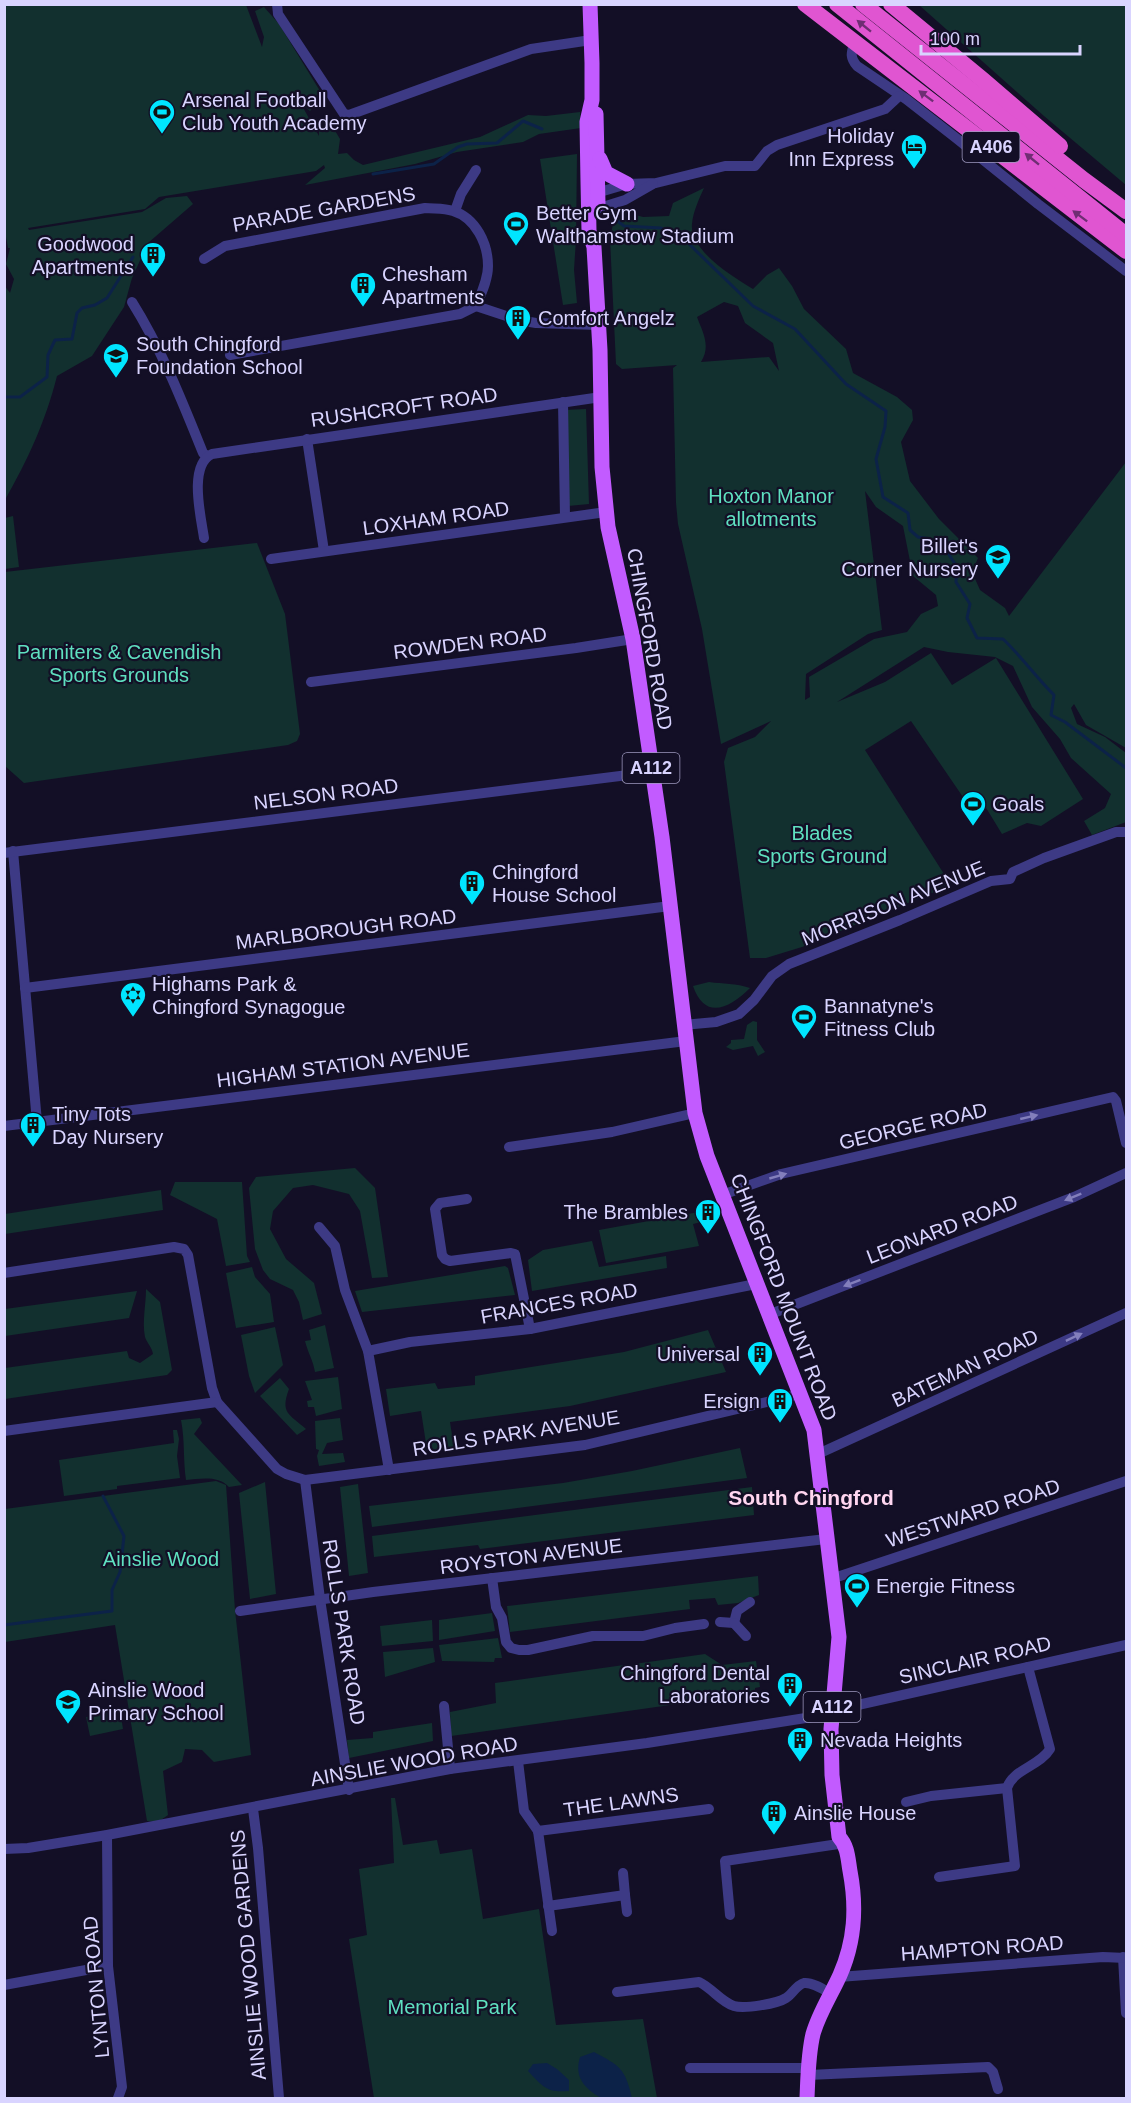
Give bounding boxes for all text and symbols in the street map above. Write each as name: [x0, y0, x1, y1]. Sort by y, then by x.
scale bar: [921, 18, 1080, 56]
one-way arrow: [857, 21, 872, 33]
text: 100 m: [930, 29, 980, 49]
place label: Arsenal Football Club Youth Academy: [182, 89, 367, 134]
one-way arrow: [918, 90, 934, 102]
sports icon: Arsenal Football Club Youth Academy: [147, 97, 177, 135]
place label: Holiday Inn Express: [788, 125, 894, 170]
hotel icon: Holiday Inn Express: [899, 132, 929, 170]
road number: A406: [962, 132, 1020, 162]
one-way arrow: [1024, 154, 1039, 166]
street label: PARADE GARDENS: [231, 182, 417, 236]
place label: Better Gym Walthamstow Stadium: [536, 202, 734, 247]
sports icon: Better Gym Walthamstow Stadium: [501, 209, 531, 247]
one-way arrow: [1072, 210, 1088, 222]
place label: Goodwood Apartments: [32, 233, 134, 278]
building icon: Goodwood Apartments: [138, 240, 168, 278]
place label: Chesham Apartments: [382, 263, 484, 308]
building icon: Chesham Apartments: [348, 270, 378, 308]
building icon: Comfort Angelz: [503, 303, 533, 341]
place label: Comfort Angelz: [538, 307, 675, 329]
place label: South Chingford Foundation School: [136, 333, 303, 378]
school or university icon: South Chingford Foundation School: [101, 341, 131, 379]
street label: RUSHCROFT ROAD: [309, 383, 499, 431]
park label: Hoxton Manor allotments: [708, 485, 834, 530]
street label: LOXHAM ROAD: [361, 497, 511, 539]
place label: Billet's Corner Nursery: [841, 535, 978, 580]
school or university icon: Billet's Corner Nursery: [983, 542, 1013, 580]
street label: CHINGFORD ROAD: [623, 546, 677, 732]
street label: ROWDEN ROAD: [392, 623, 548, 663]
park label: Parmiters & Cavendish Sports Grounds: [17, 641, 221, 686]
road number: A112: [622, 753, 680, 783]
street label: NELSON ROAD: [252, 774, 400, 814]
sports icon: Goals: [958, 789, 988, 827]
place label: Goals: [992, 793, 1044, 815]
park label: Blades Sports Ground: [757, 822, 887, 867]
street label: MORRISON AVENUE: [798, 856, 988, 950]
place label: Chingford House School: [492, 861, 617, 906]
building icon: Chingford House School: [457, 868, 487, 906]
street label: MARLBOROUGH ROAD: [234, 905, 458, 953]
place label: Highams Park & Chingford Synagogue: [152, 973, 345, 1018]
synagogue icon: Highams Park & Chingford Synagogue: [118, 980, 148, 1018]
place label: Bannatyne's Fitness Club: [824, 995, 935, 1040]
sports icon: Bannatyne's Fitness Club: [789, 1002, 819, 1040]
street label: HIGHAM STATION AVENUE: [215, 1039, 471, 1091]
street label: GEORGE ROAD: [837, 1098, 989, 1154]
place label: Tiny Tots Day Nursery: [52, 1103, 163, 1148]
building icon: Tiny Tots Day Nursery: [18, 1110, 48, 1148]
one-way arrow: [1020, 1112, 1038, 1122]
street label: CHINGFORD MOUNT ROAD: [727, 1170, 841, 1424]
one-way arrow: [769, 1171, 787, 1180]
street label: LEONARD ROAD: [863, 1190, 1021, 1268]
one-way arrow: [1064, 1193, 1082, 1202]
building icon: The Brambles: [693, 1197, 723, 1235]
place label: The Brambles: [564, 1201, 688, 1223]
street label: FRANCES ROAD: [479, 1278, 639, 1328]
one-way arrow: [843, 1279, 861, 1288]
street label: BATEMAN ROAD: [889, 1325, 1041, 1411]
one-way arrow: [1065, 1332, 1083, 1342]
building icon: Universal: [745, 1339, 775, 1377]
place label: Universal: [657, 1343, 740, 1365]
building icon: Ersign: [765, 1386, 795, 1424]
place label: Ersign: [703, 1390, 760, 1412]
street label: ROLLS PARK AVENUE: [411, 1406, 621, 1460]
street label: WESTWARD ROAD: [883, 1474, 1063, 1552]
district label: South Chingford: [728, 1486, 894, 1509]
street label: ROYSTON AVENUE: [438, 1534, 624, 1578]
street label: ROLLS PARK ROAD: [318, 1538, 370, 1726]
park label: Ainslie Wood: [103, 1548, 219, 1570]
sports icon: Energie Fitness: [842, 1571, 872, 1609]
place label: Energie Fitness: [876, 1575, 1015, 1597]
street label: SINCLAIR ROAD: [897, 1632, 1053, 1688]
place label: Chingford Dental Laboratories: [620, 1662, 770, 1707]
building icon: Chingford Dental Laboratories: [775, 1670, 805, 1708]
place label: Ainslie Wood Primary School: [88, 1679, 224, 1724]
school or university icon: Ainslie Wood Primary School: [53, 1687, 83, 1725]
road number: A112: [804, 1692, 860, 1722]
building icon: Nevada Heights: [785, 1725, 815, 1763]
place label: Nevada Heights: [820, 1729, 962, 1751]
street label: AINSLIE WOOD ROAD: [309, 1732, 519, 1790]
street label: THE LAWNS: [562, 1783, 680, 1821]
building icon: Ainslie House: [759, 1798, 789, 1836]
place label: Ainslie House: [794, 1802, 916, 1824]
street label: AINSLIE WOOD GARDENS: [226, 1829, 270, 2081]
street label: LYNTON ROAD: [79, 1915, 113, 2059]
street label: HAMPTON ROAD: [900, 1931, 1064, 1965]
park label: Memorial Park: [388, 1996, 517, 2018]

